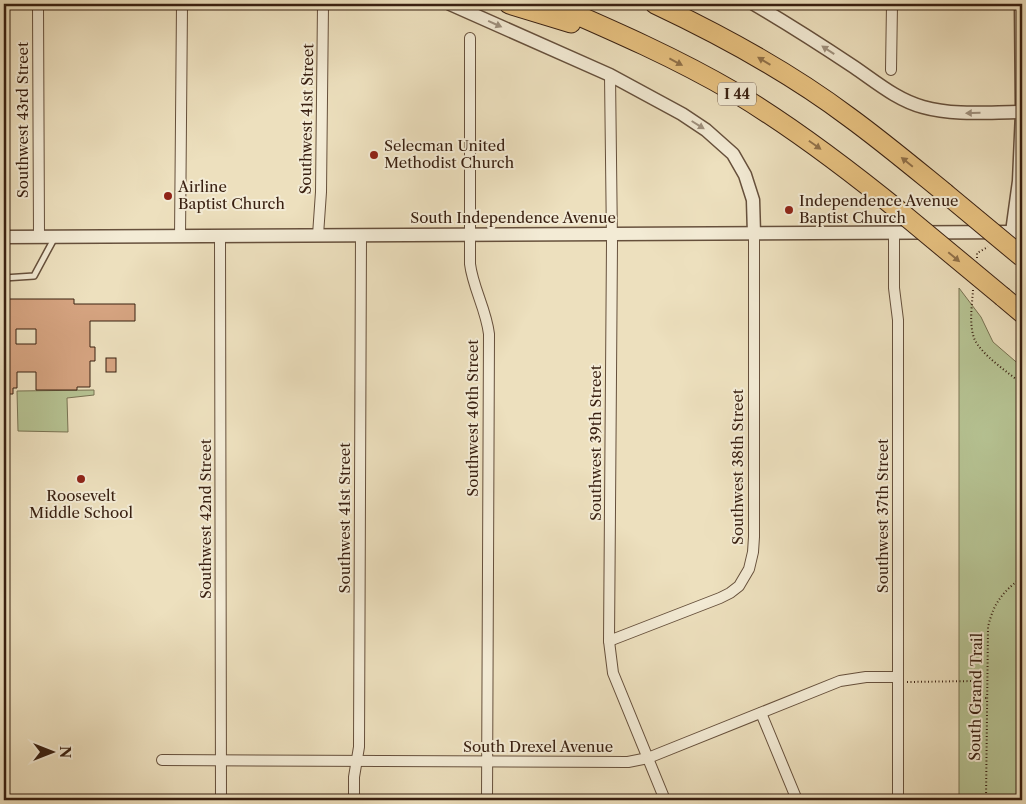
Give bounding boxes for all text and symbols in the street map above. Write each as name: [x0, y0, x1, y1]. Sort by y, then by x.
one-way arrow: [488, 21, 502, 29]
street label: Southwest 43rd Street: [13, 41, 32, 198]
street label: Southwest 41st Street: [296, 43, 317, 195]
one-way arrow: [821, 45, 835, 55]
one-way arrow: [757, 57, 770, 66]
one-way arrow: [668, 58, 683, 66]
road number: I 44: [718, 82, 756, 106]
one-way arrow: [965, 109, 981, 117]
one-way arrow: [692, 120, 705, 129]
place label: Selecman United Methodist Church: [384, 136, 515, 172]
one-way arrow: [808, 140, 822, 150]
marker: Selecman United Methodist Church: [368, 149, 380, 161]
one-way arrow: [901, 157, 914, 168]
place label: Airline Baptist Church: [177, 177, 285, 213]
marker: Airline Baptist Church: [162, 190, 174, 202]
place label: Independence Avenue Baptist Church: [799, 191, 959, 227]
marker: Independence Avenue Baptist Church: [783, 204, 795, 216]
street label: South Independence Avenue: [410, 208, 616, 227]
one-way arrow: [947, 251, 960, 262]
street label: Southwest 40th Street: [463, 339, 482, 497]
street label: Southwest 39th Street: [586, 364, 605, 521]
street label: Southwest 38th Street: [728, 388, 747, 545]
street label: Southwest 42nd Street: [196, 438, 215, 599]
street label: Southwest 37th Street: [873, 438, 892, 593]
street label: Southwest 41st Street: [335, 442, 354, 594]
marker: Roosevelt Middle School: [75, 473, 87, 485]
place label: Roosevelt Middle School: [29, 486, 134, 522]
street label: South Grand Trail: [965, 632, 986, 761]
north arrow: [28, 726, 78, 776]
street label: South Drexel Avenue: [463, 737, 613, 756]
text: N: [56, 746, 74, 758]

